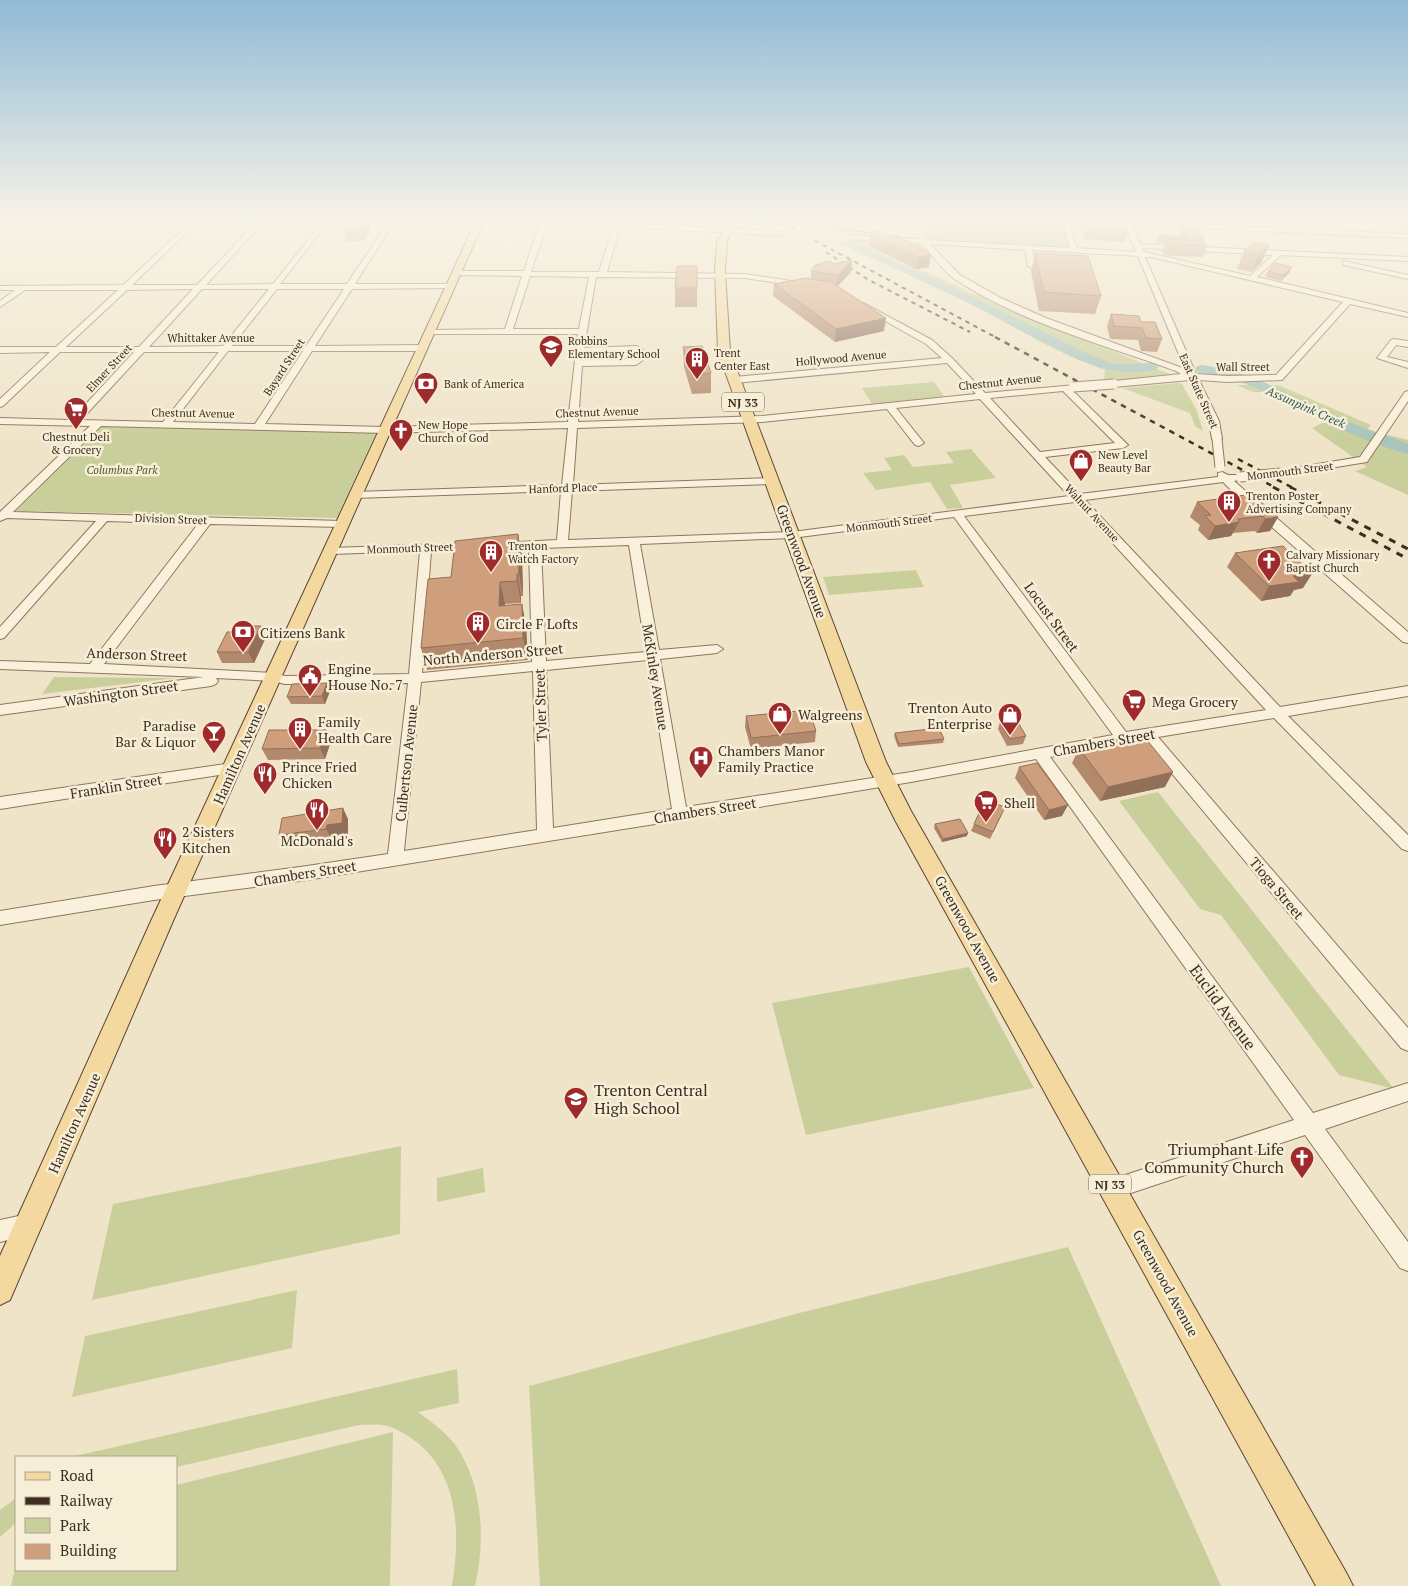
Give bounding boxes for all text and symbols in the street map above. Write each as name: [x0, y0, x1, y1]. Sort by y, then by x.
street label: Whittaker Avenue: [167, 331, 255, 345]
school or university icon: Robbins Elementary School: [538, 334, 564, 368]
place label: Robbins Elementary School: [568, 334, 660, 361]
street label: Bayard Street: [260, 336, 308, 398]
street label: Elmer Street: [83, 341, 135, 395]
building icon: Trent Center East: [684, 346, 710, 380]
place label: Trent Center East: [714, 346, 770, 373]
street label: Hollywood Avenue: [795, 347, 888, 369]
street label: East State Street: [1176, 351, 1222, 431]
street label: Wall Street: [1216, 360, 1270, 374]
bank icon: Bank of America: [413, 371, 439, 405]
street label: Chestnut Avenue: [958, 371, 1043, 393]
place label: Bank of America: [444, 377, 525, 391]
water label: Assunpink Creek: [1263, 382, 1348, 431]
road number: NJ 33: [722, 392, 764, 412]
supermarket icon: Chestnut Deli & Grocery: [63, 396, 89, 430]
street label: Chestnut Avenue: [555, 404, 639, 420]
street label: Chestnut Avenue: [151, 405, 235, 421]
church icon: New Hope Church of God: [388, 418, 414, 452]
place label: New Hope Church of God: [418, 418, 489, 445]
place label: Chestnut Deli & Grocery: [42, 430, 110, 457]
shop icon: New Level Beauty Bar: [1068, 448, 1094, 482]
place label: New Level Beauty Bar: [1098, 448, 1152, 475]
street label: Monmouth Street: [1246, 459, 1334, 483]
park label: Columbus Park: [87, 463, 158, 477]
street label: Hanford Place: [528, 480, 598, 496]
street label: Walnut Avenue: [1062, 481, 1123, 545]
building icon: Trenton Poster Advertising Company: [1216, 489, 1242, 523]
place label: Trenton Poster Advertising Company: [1246, 489, 1352, 516]
street label: Greenwood Avenue: [773, 502, 831, 620]
street label: Division Street: [134, 511, 208, 527]
street label: Monmouth Street: [845, 511, 933, 535]
street label: Monmouth Street: [366, 539, 454, 557]
building icon: Trenton Watch Factory: [478, 539, 504, 573]
place label: Trenton Watch Factory: [508, 539, 579, 566]
church icon: Calvary Missionary Baptist Church: [1256, 548, 1282, 582]
place label: Calvary Missionary Baptist Church: [1286, 548, 1380, 575]
street label: Locust Street: [1020, 578, 1084, 656]
building icon: Circle F Lofts: [465, 610, 491, 644]
place label: Circle F Lofts: [496, 614, 578, 633]
bank icon: Citizens Bank: [230, 619, 256, 653]
place label: Citizens Bank: [260, 623, 346, 642]
street label: McKinley Avenue: [638, 623, 674, 731]
street label: North Anderson Street: [422, 638, 565, 670]
street label: Anderson Street: [86, 643, 189, 665]
place label: Engine House No. 7: [328, 659, 403, 694]
public building icon: Engine House No. 7: [297, 663, 323, 697]
street label: Tyler Street: [529, 667, 551, 742]
street label: Washington Street: [63, 675, 180, 710]
supermarket icon: Mega Grocery: [1121, 688, 1147, 722]
place label: Mega Grocery: [1152, 692, 1239, 711]
place label: Trenton Auto Enterprise: [908, 698, 992, 733]
street label: Hamilton Avenue: [208, 701, 270, 807]
shop icon: Walgreens: [767, 701, 793, 735]
shop icon: Trenton Auto Enterprise: [997, 702, 1023, 736]
street label: Culbertson Avenue: [390, 704, 422, 822]
place label: Walgreens: [798, 705, 863, 724]
place label: Family Health Care: [318, 712, 392, 747]
place label: Paradise Bar & Liquor: [115, 716, 197, 751]
building icon: Family Health Care: [287, 716, 313, 750]
bar icon: Paradise Bar & Liquor: [201, 720, 227, 754]
street label: Chambers Street: [1052, 724, 1157, 760]
place label: Chambers Manor Family Practice: [718, 741, 825, 776]
hospital icon: Chambers Manor Family Practice: [688, 745, 714, 779]
place label: Prince Fried Chicken: [282, 757, 357, 792]
restaurant icon: Prince Fried Chicken: [252, 761, 278, 795]
street label: Franklin Street: [69, 769, 164, 803]
supermarket icon: Shell: [973, 789, 999, 823]
street label: Chambers Street: [653, 792, 758, 827]
place label: Shell: [1004, 793, 1035, 812]
restaurant icon: McDonald's: [304, 797, 330, 831]
place label: 2 Sisters Kitchen: [182, 822, 234, 857]
restaurant icon: 2 Sisters Kitchen: [152, 826, 178, 860]
place label: McDonald's: [281, 831, 353, 850]
street label: Tioga Street: [1245, 853, 1309, 924]
street label: Chambers Street: [253, 855, 358, 890]
street label: Greenwood Avenue: [931, 872, 1005, 986]
street label: Euclid Avenue: [1185, 960, 1261, 1054]
street label: Hamilton Avenue: [43, 1070, 105, 1176]
place label: Trenton Central High School: [594, 1079, 708, 1119]
school or university icon: Trenton Central High School: [563, 1086, 589, 1120]
place label: Triumphant Life Community Church: [1144, 1138, 1285, 1178]
church icon: Triumphant Life Community Church: [1289, 1145, 1315, 1179]
road number: NJ 33: [1089, 1174, 1131, 1194]
street label: Greenwood Avenue: [1129, 1226, 1203, 1340]
legend: [15, 1456, 178, 1571]
text: Road: [60, 1465, 93, 1485]
text: Railway: [60, 1490, 113, 1510]
text: Park: [60, 1515, 90, 1535]
text: Building: [60, 1540, 118, 1560]

